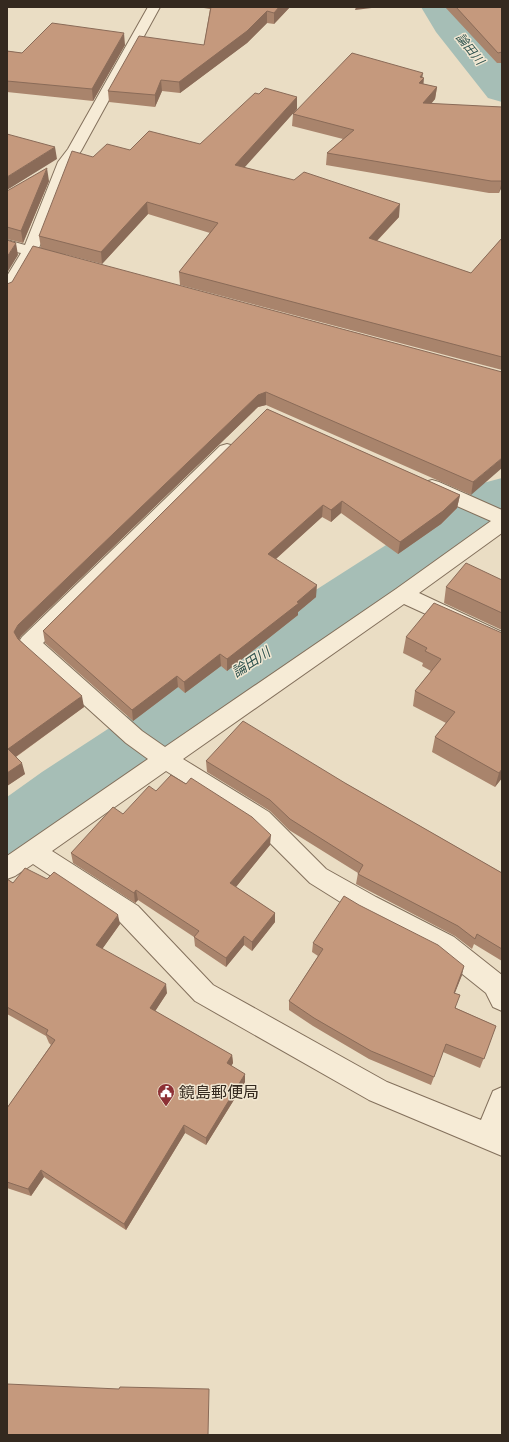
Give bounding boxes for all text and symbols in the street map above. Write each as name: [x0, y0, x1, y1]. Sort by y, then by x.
water label: 論田川: [453, 31, 488, 69]
water label: 論田川: [229, 643, 275, 680]
public building icon: 鏡島郵便局: [156, 1082, 176, 1107]
place label: 鏡島郵便局: [179, 1083, 259, 1102]

